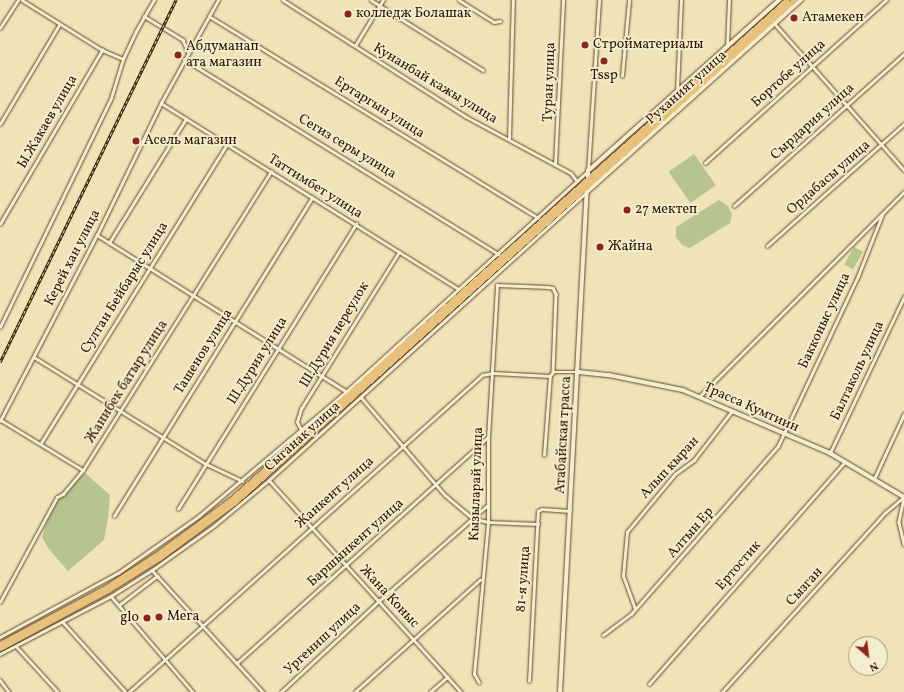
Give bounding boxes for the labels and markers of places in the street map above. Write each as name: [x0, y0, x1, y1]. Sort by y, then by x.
place label: колледж Болашак: [356, 6, 471, 22]
marker: колледж Болашак: [343, 9, 353, 19]
place label: Атамекен: [802, 10, 864, 26]
marker: Атамекен: [789, 13, 799, 23]
place label: Стройматериалы: [593, 37, 703, 53]
place label: Абдуманап ата магазин: [186, 39, 262, 72]
marker: Стройматериалы: [580, 40, 590, 50]
marker: Абдуманап ата магазин: [173, 50, 183, 60]
marker: Tssp: [599, 56, 609, 66]
place label: Tssp: [590, 68, 618, 84]
place label: Асель магазин: [144, 133, 237, 149]
marker: Асель магазин: [131, 136, 141, 146]
place label: 27 мектеп: [635, 202, 697, 218]
marker: 27 мектеп: [622, 205, 632, 215]
place label: Жайна: [608, 239, 653, 255]
marker: Жайна: [595, 242, 605, 252]
place label: Мега: [167, 609, 199, 625]
place label: glo: [120, 610, 139, 626]
marker: Мега: [154, 612, 164, 622]
marker: glo: [142, 613, 152, 623]

